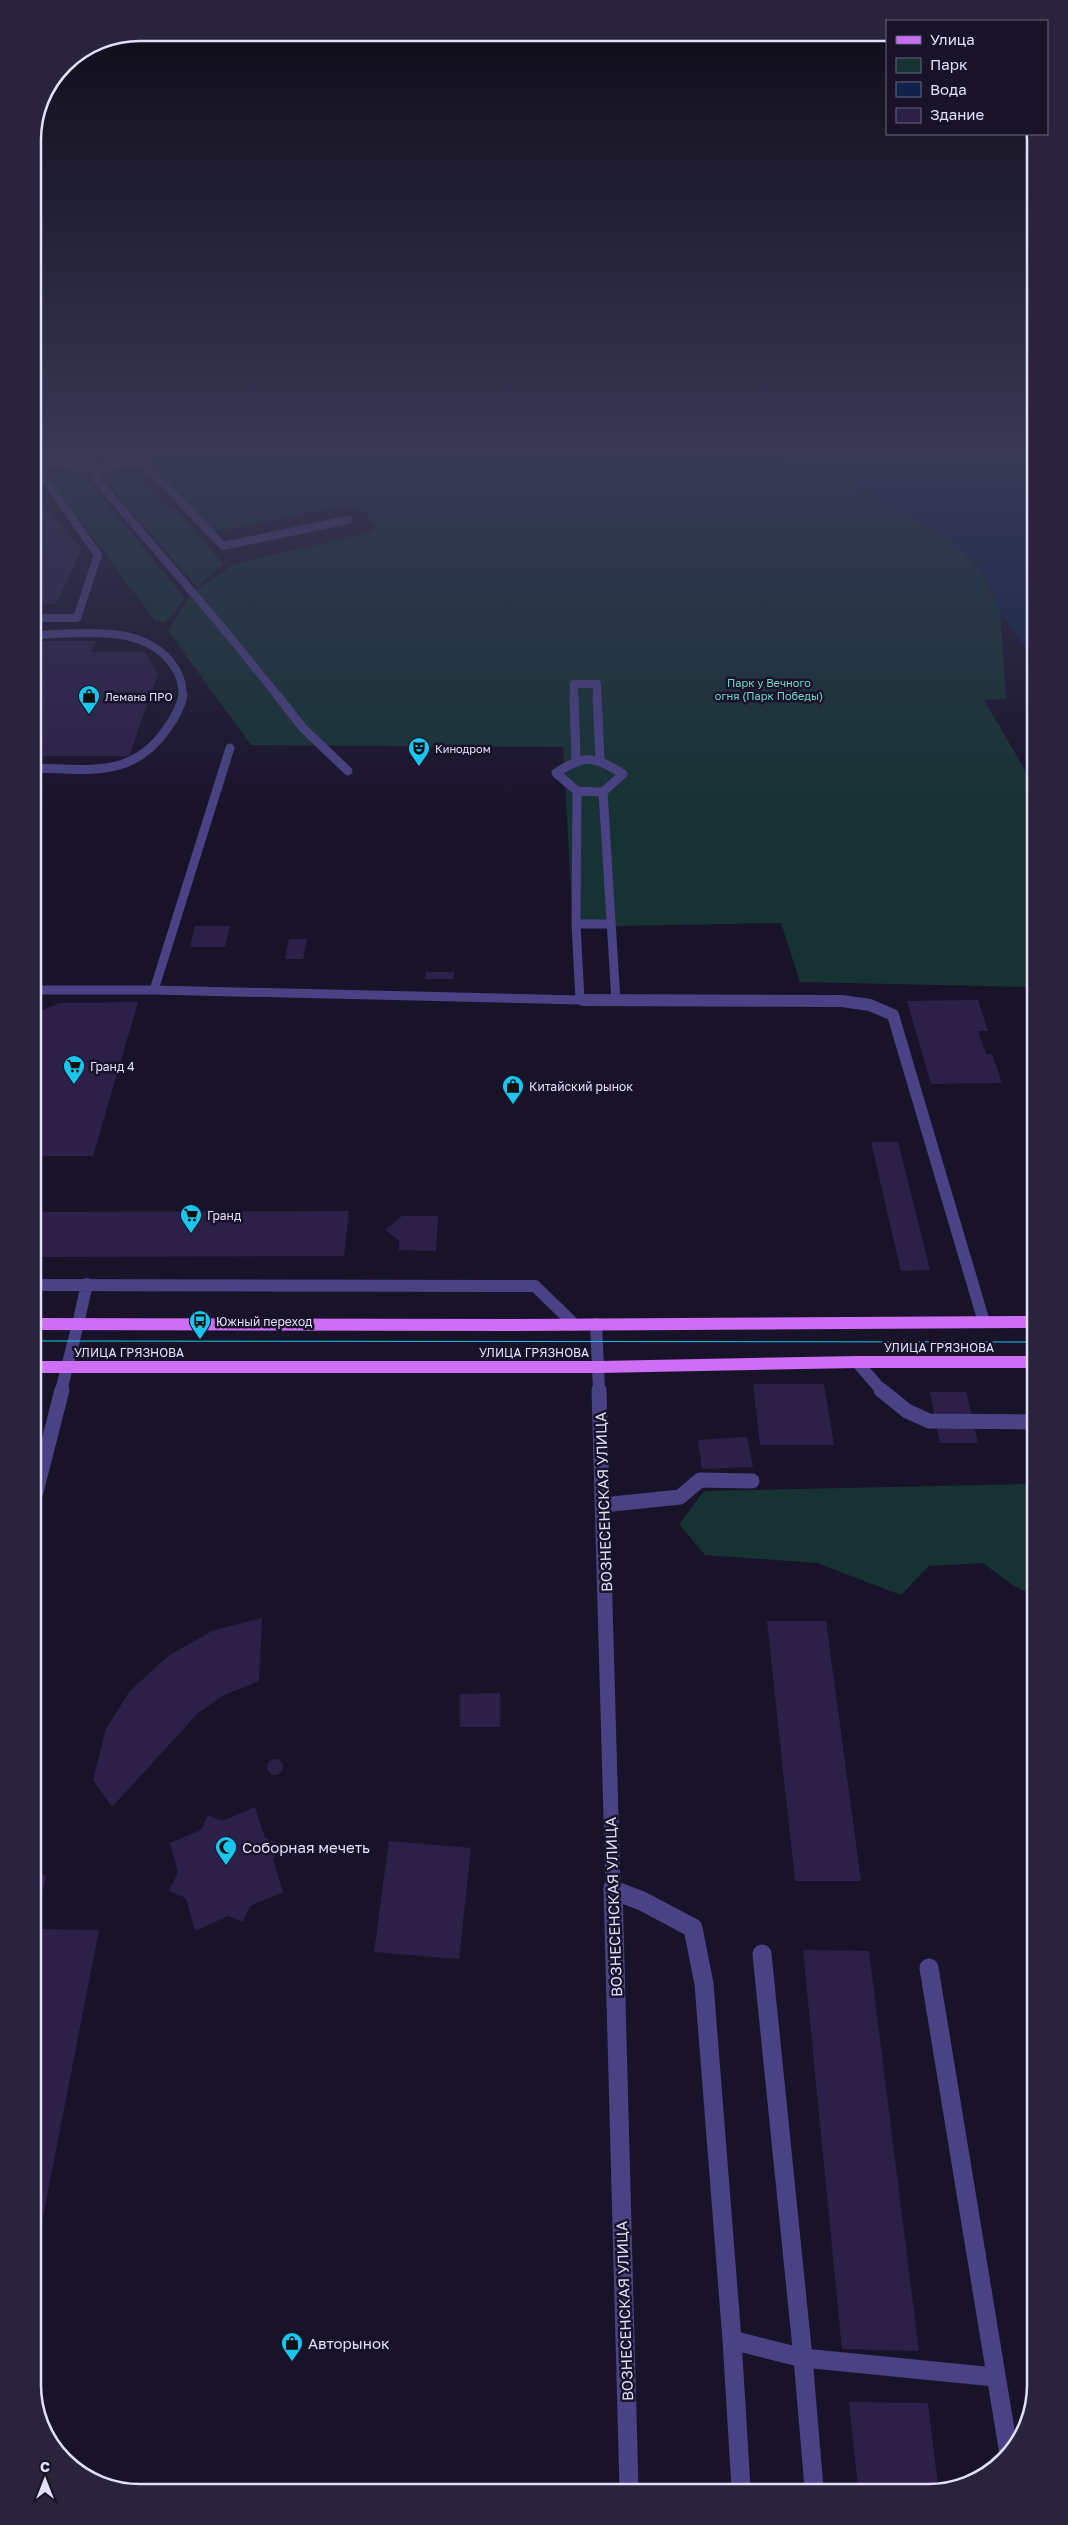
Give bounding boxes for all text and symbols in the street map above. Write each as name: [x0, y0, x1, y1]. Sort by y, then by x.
legend: [886, 20, 1048, 135]
text: Улица: [930, 30, 975, 48]
text: Парк: [930, 55, 968, 73]
text: Вода: [930, 80, 967, 98]
text: Здание: [930, 105, 984, 123]
park label: Парк у Вечного огня (Парк Победы): [715, 676, 823, 702]
shop icon: Лемана ПРО: [77, 684, 101, 715]
place label: Лемана ПРО: [105, 690, 173, 703]
theatre icon: Кинодром: [407, 736, 431, 767]
place label: Кинодром: [435, 742, 491, 755]
supermarket icon: Гранд 4: [62, 1054, 86, 1085]
place label: Гранд 4: [90, 1059, 134, 1074]
shop icon: Китайский рынок: [501, 1074, 525, 1105]
place label: Китайский рынок: [529, 1079, 633, 1094]
supermarket icon: Гранд: [179, 1203, 203, 1234]
place label: Гранд: [207, 1208, 241, 1223]
bus stop icon: Южный переход: [188, 1309, 212, 1340]
place label: Южный переход: [216, 1314, 312, 1329]
street label: УЛИЦА ГРЯЗНОВА: [884, 1340, 994, 1355]
street label: УЛИЦА ГРЯЗНОВА: [74, 1345, 184, 1360]
street label: УЛИЦА ГРЯЗНОВА: [479, 1345, 589, 1360]
street label: ВОЗНЕСЕНСКАЯ УЛИЦА: [591, 1412, 615, 1592]
street label: ВОЗНЕСЕНСКАЯ УЛИЦА: [601, 1817, 625, 1997]
mosque icon: Соборная мечеть: [214, 1835, 238, 1866]
place label: Соборная мечеть: [242, 1838, 370, 1856]
street label: ВОЗНЕСЕНСКАЯ УЛИЦА: [612, 2221, 636, 2401]
shop icon: Авторынок: [280, 2331, 304, 2362]
place label: Авторынок: [308, 2334, 390, 2352]
north arrow: [20, 2455, 70, 2505]
text: С: [40, 2458, 50, 2475]

